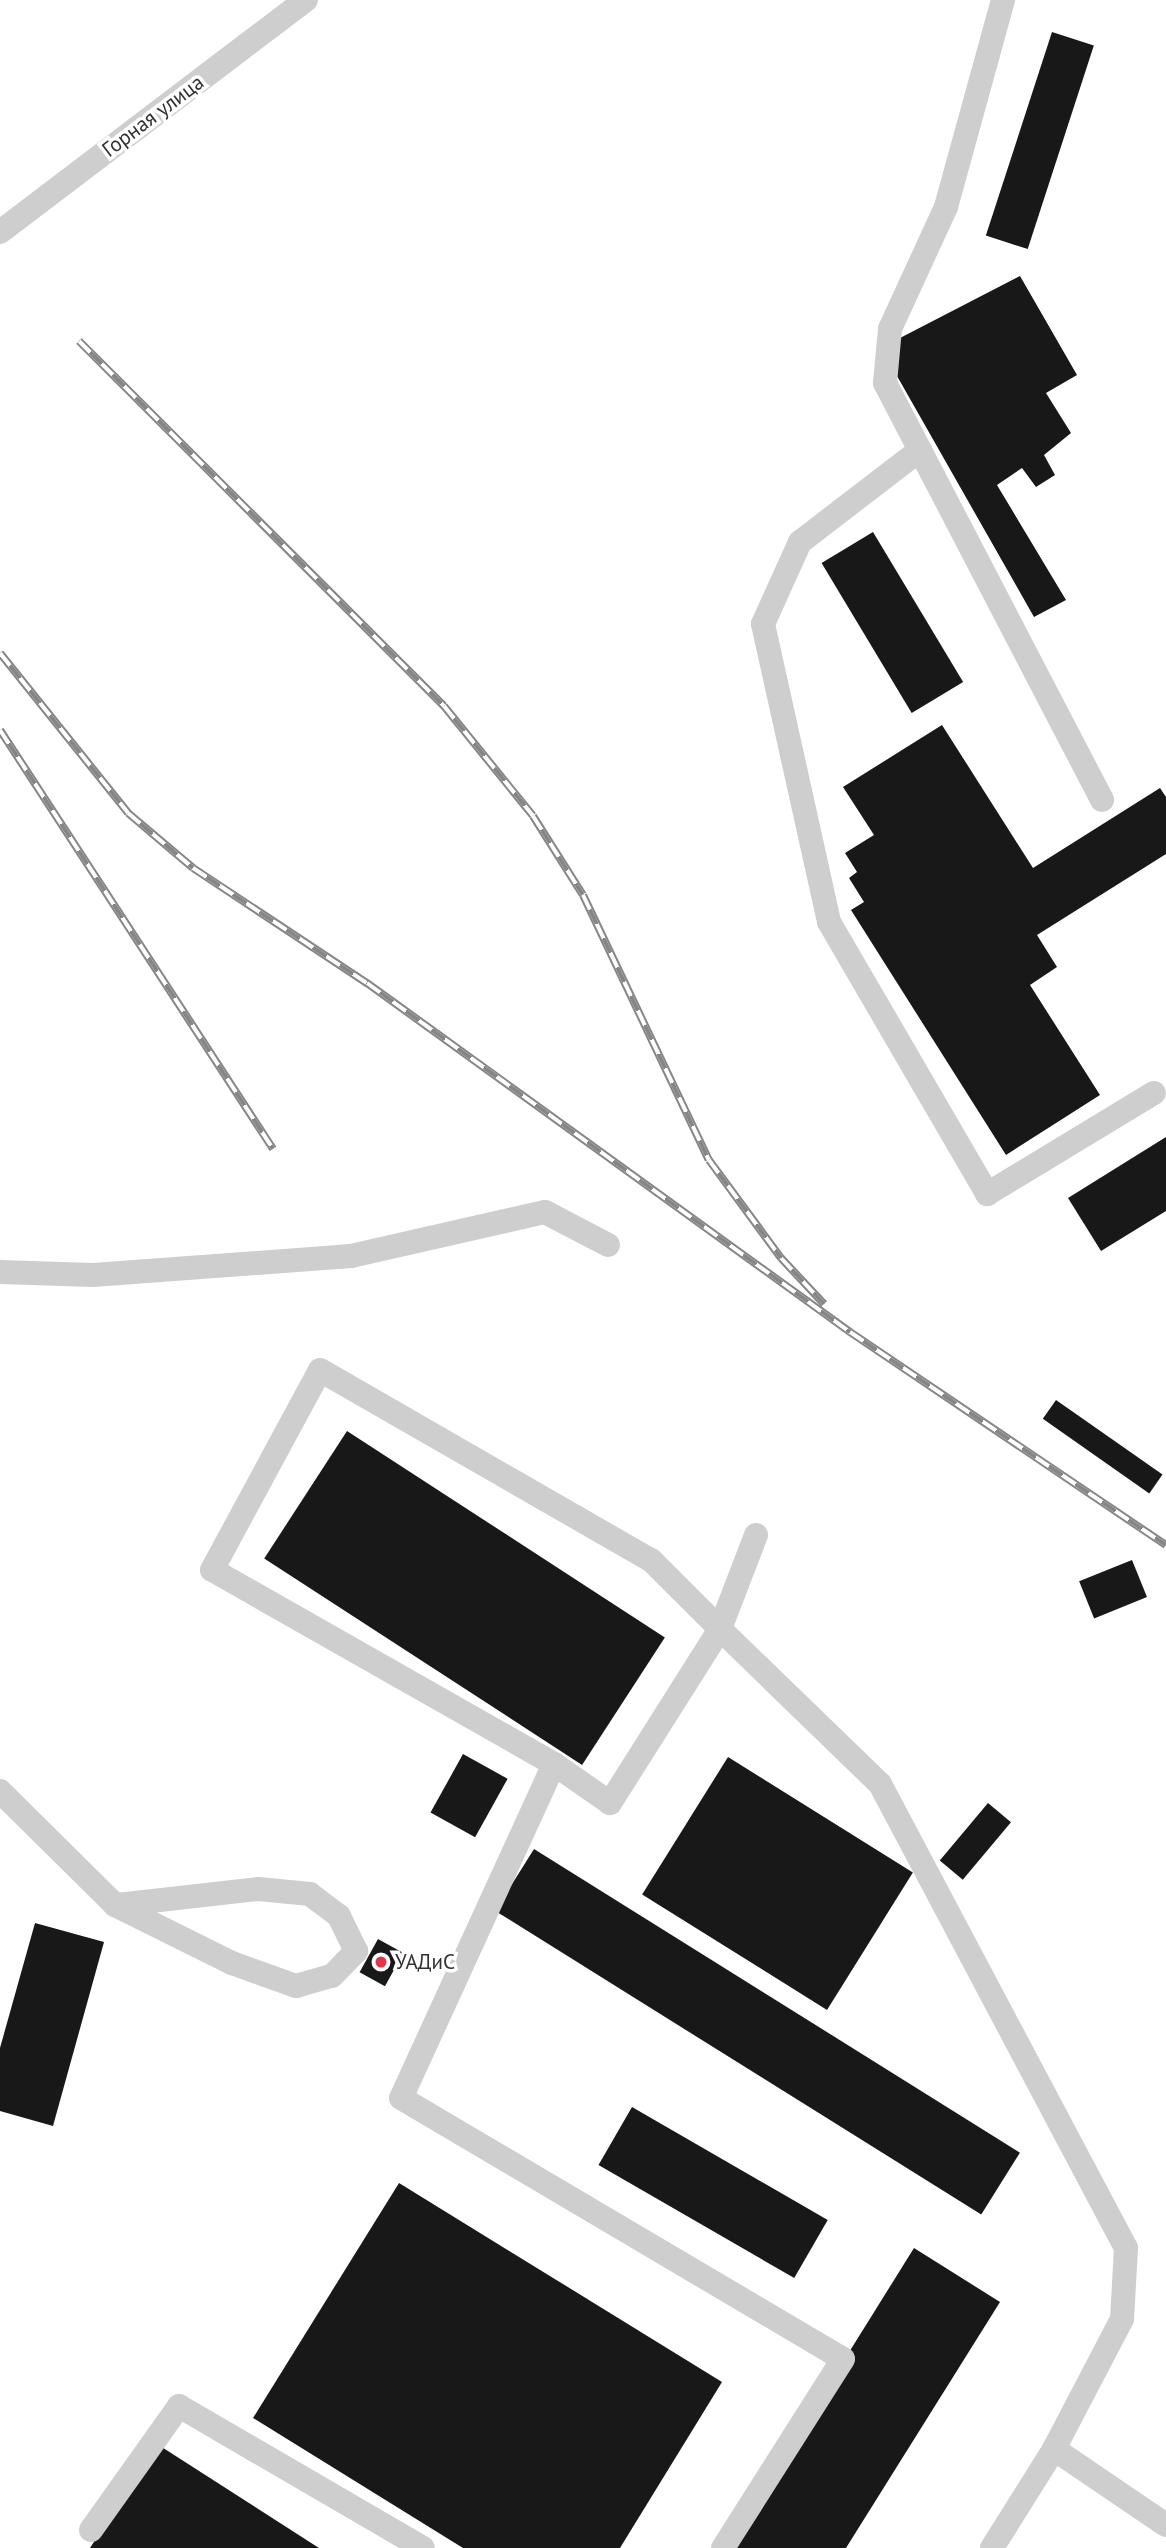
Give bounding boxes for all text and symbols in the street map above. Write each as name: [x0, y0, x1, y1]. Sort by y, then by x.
street label: Горная улица: [97, 70, 209, 162]
place label: УАДиС: [395, 1949, 455, 1975]
marker: УАДиС: [373, 1954, 389, 1970]

